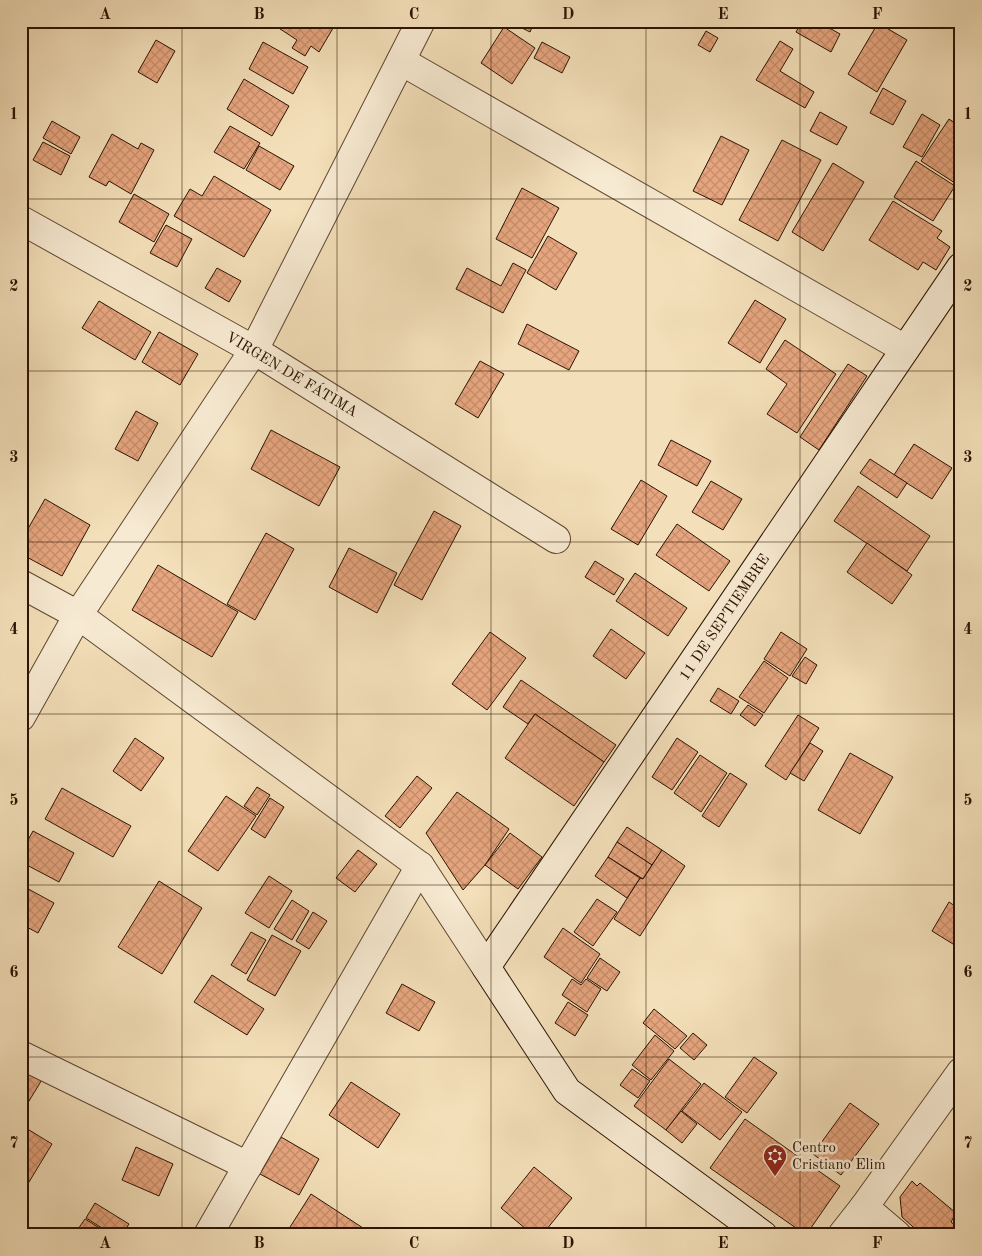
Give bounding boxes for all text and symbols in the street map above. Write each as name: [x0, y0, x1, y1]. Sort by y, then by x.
text: A: [99, 7, 111, 23]
text: B: [253, 7, 265, 23]
text: C: [409, 7, 419, 23]
text: D: [562, 7, 574, 23]
text: E: [717, 7, 729, 23]
text: F: [872, 7, 883, 23]
text: 1: [9, 107, 19, 123]
text: 1: [963, 107, 973, 123]
text: 2: [9, 279, 19, 295]
text: 2: [963, 279, 973, 295]
street label: VIRGEN DE FÁTIMA: [223, 327, 362, 421]
text: 3: [9, 450, 19, 466]
text: 3: [963, 450, 973, 466]
street label: 11 DE SEPTIEMBRE: [677, 552, 773, 684]
text: 4: [9, 622, 19, 638]
text: 4: [963, 622, 973, 638]
text: 5: [9, 793, 19, 809]
text: 5: [963, 793, 973, 809]
text: 6: [9, 965, 19, 981]
text: 6: [963, 965, 973, 981]
text: 7: [9, 1136, 19, 1152]
text: 7: [963, 1136, 973, 1152]
place label: Centro Cristiano Elim: [792, 1141, 886, 1173]
synagogue icon: Centro Cristiano Elim: [762, 1143, 788, 1177]
text: A: [99, 1236, 111, 1252]
text: B: [253, 1236, 265, 1252]
text: C: [409, 1236, 419, 1252]
text: D: [562, 1236, 574, 1252]
text: E: [717, 1236, 729, 1252]
text: F: [872, 1236, 883, 1252]

